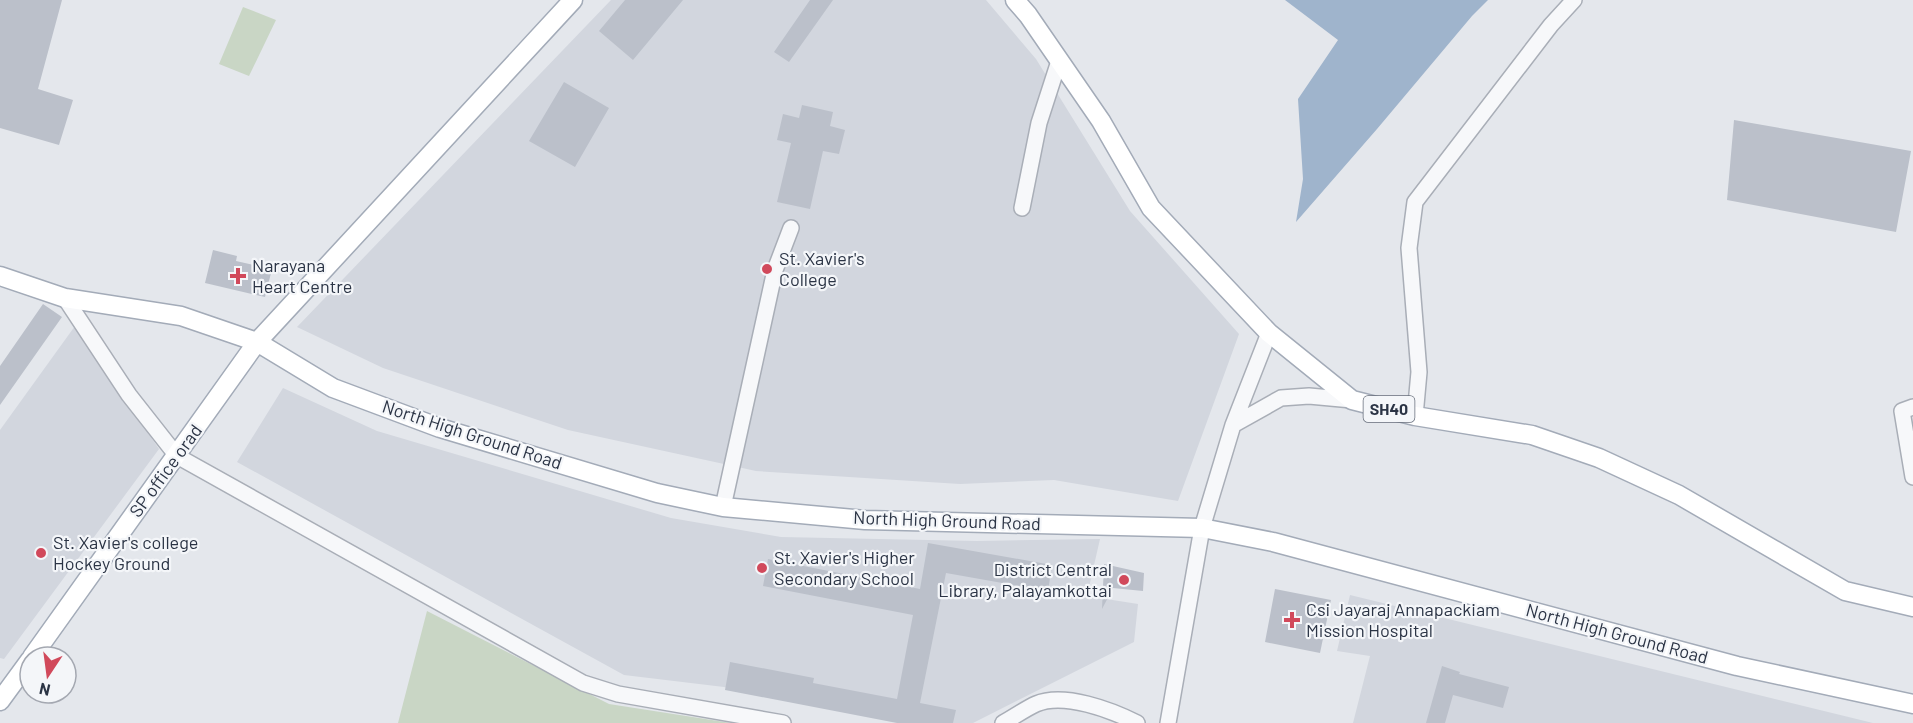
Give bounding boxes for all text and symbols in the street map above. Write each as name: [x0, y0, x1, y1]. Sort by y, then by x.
place label: St. Xavier's College: [779, 247, 865, 290]
place label: Narayana Heart Centre: [252, 254, 352, 297]
marker: St. Xavier's College: [760, 262, 774, 276]
marker: Narayana Heart Centre: [229, 267, 247, 285]
street label: North High Ground Road: [380, 395, 565, 474]
road number: SH40: [1364, 396, 1414, 422]
street label: SP office orad: [124, 420, 206, 521]
street label: North High Ground Road: [853, 506, 1041, 534]
place label: St. Xavier's college Hockey Ground: [53, 531, 198, 574]
marker: St. Xavier's college Hockey Ground: [34, 546, 48, 560]
place label: St. Xavier's Higher Secondary School: [774, 546, 915, 589]
place label: District Central Library, Palayamkottai: [938, 558, 1112, 601]
marker: St. Xavier's Higher Secondary School: [755, 561, 769, 575]
marker: District Central Library, Palayamkottai: [1117, 573, 1131, 587]
place label: Csi Jayaraj Annapackiam Mission Hospital: [1306, 598, 1500, 641]
street label: North High Ground Road: [1524, 598, 1711, 668]
marker: Csi Jayaraj Annapackiam Mission Hospital: [1283, 611, 1301, 629]
north arrow: [18, 645, 78, 705]
text: N: [37, 680, 52, 701]

